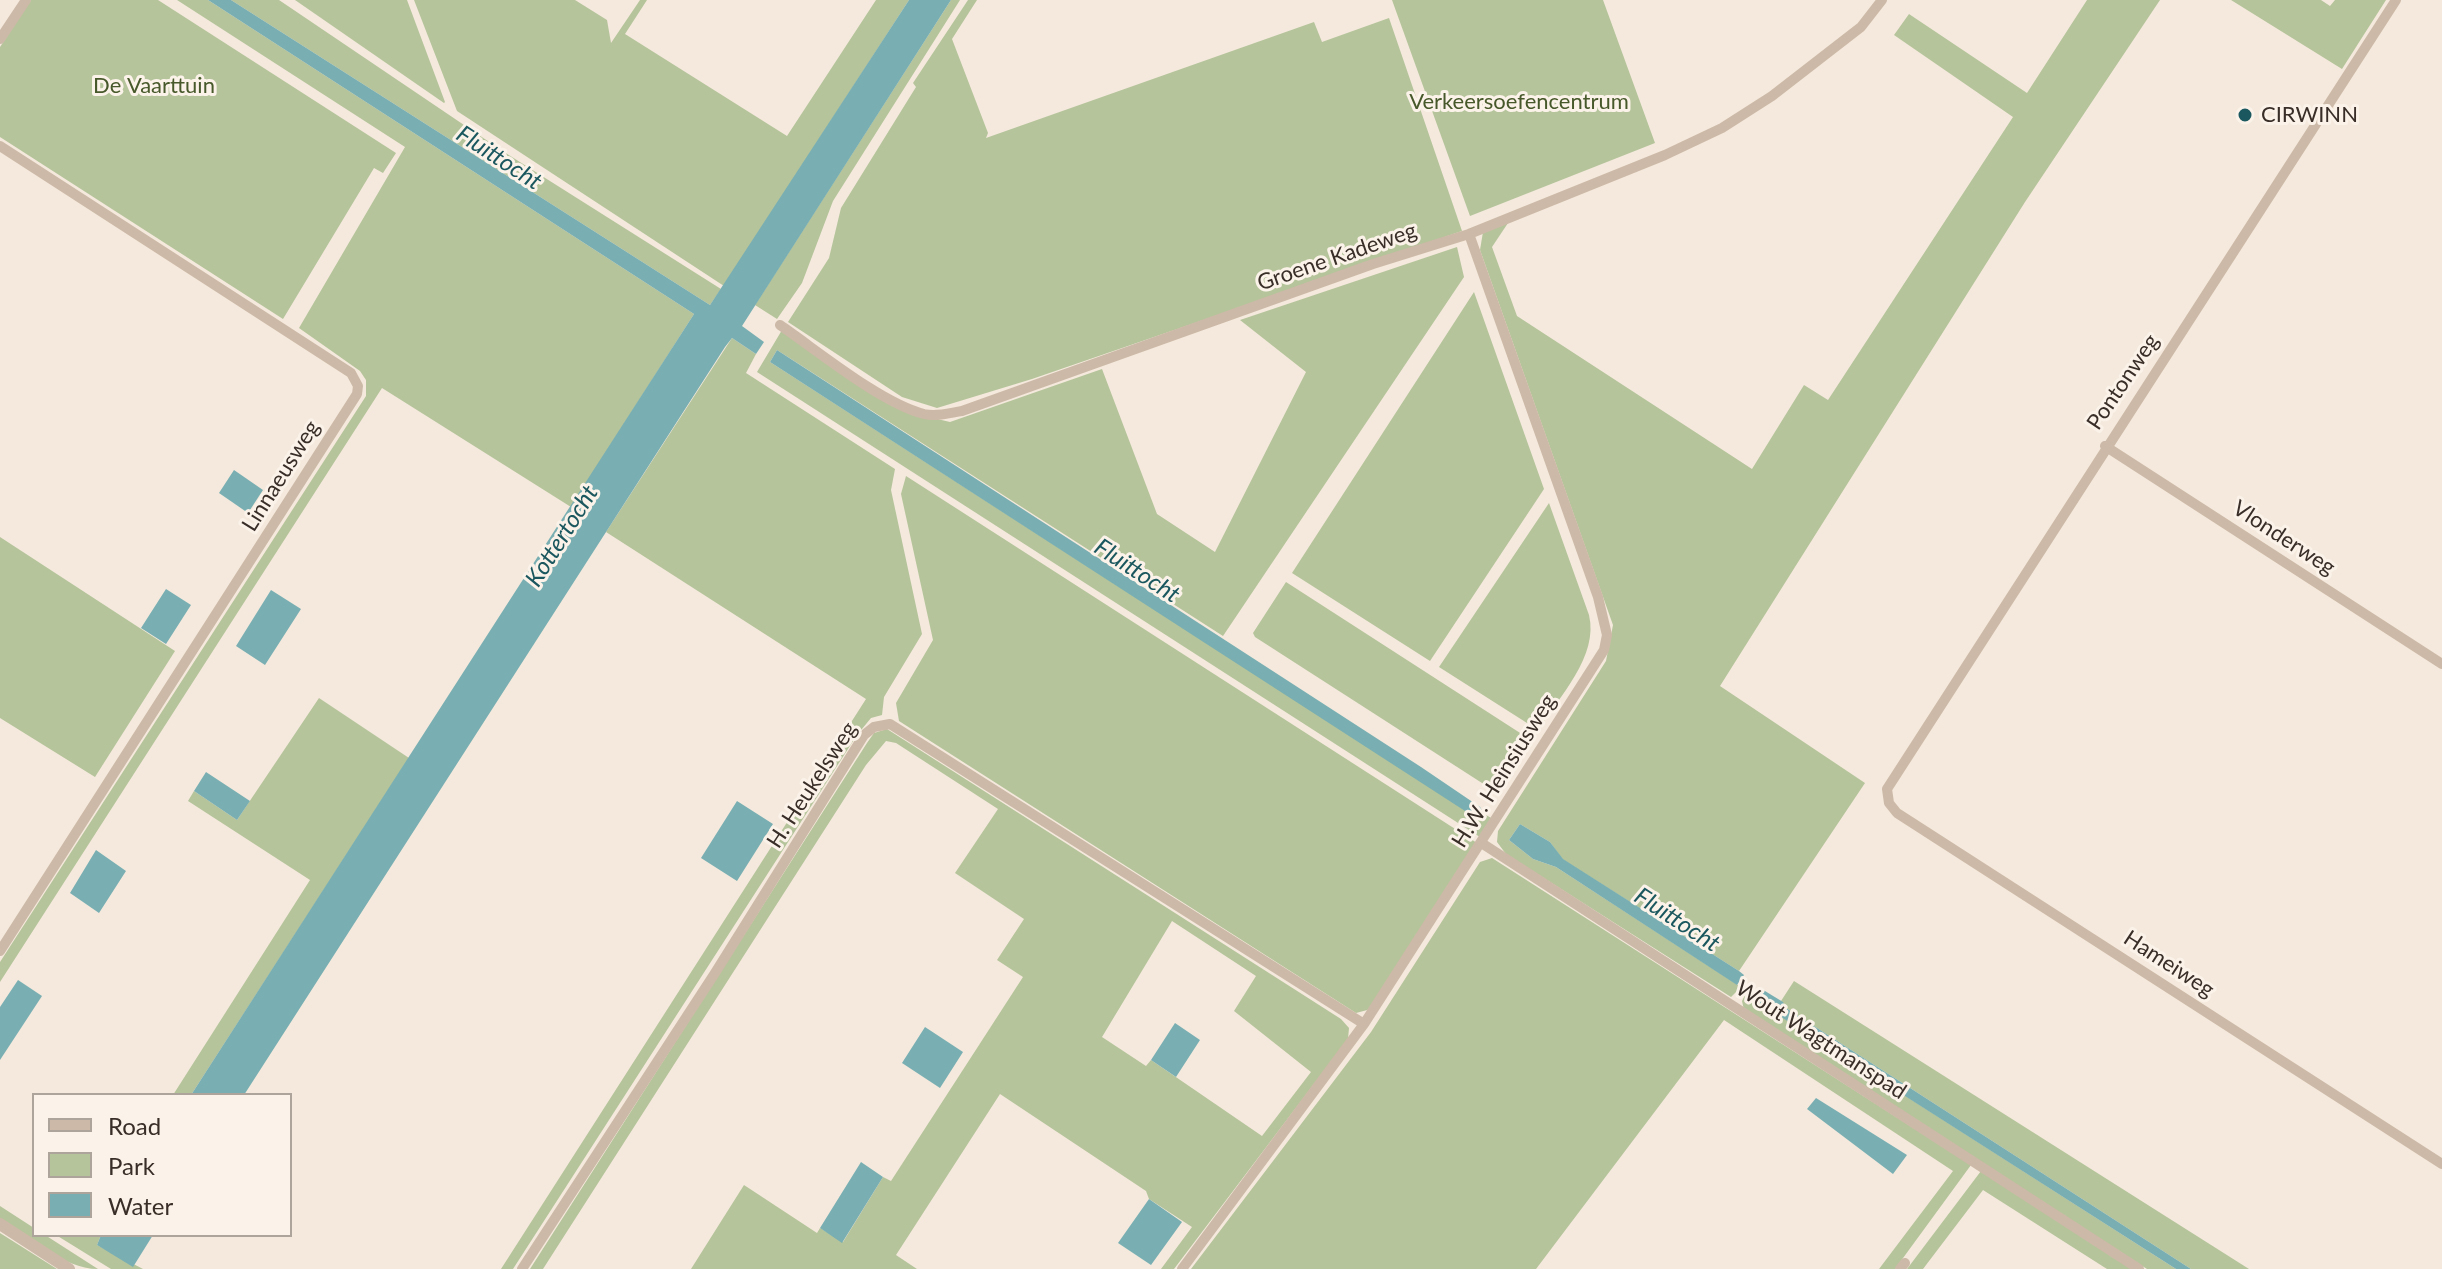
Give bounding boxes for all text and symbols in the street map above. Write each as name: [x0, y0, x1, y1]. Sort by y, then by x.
park label: De Vaarttuin: [93, 73, 215, 99]
park label: Verkeersoefencentrum: [1409, 89, 1629, 115]
place label: CIRWINN: [2261, 102, 2358, 128]
marker: CIRWINN: [2236, 106, 2254, 124]
water label: Fluittocht: [451, 120, 547, 196]
street label: Groene Kadeweg: [1254, 217, 1420, 297]
street label: Pontonweg: [2081, 329, 2165, 435]
street label: Linnaeusweg: [237, 416, 325, 536]
water label: Kottertocht: [520, 480, 604, 592]
street label: Vlonderweg: [2228, 495, 2340, 581]
water label: Fluittocht: [1089, 533, 1185, 609]
street label: H.W. Heinsiusweg: [1446, 690, 1562, 852]
street label: H. Heukelsweg: [761, 717, 863, 853]
water label: Fluittocht: [1629, 882, 1725, 958]
street label: Hameiweg: [2119, 925, 2219, 1003]
street label: Wout Wagtmanspad: [1731, 975, 1911, 1105]
legend: [32, 1093, 292, 1237]
text: Road: [108, 1111, 161, 1140]
text: Park: [108, 1151, 155, 1180]
text: Water: [108, 1191, 173, 1220]

